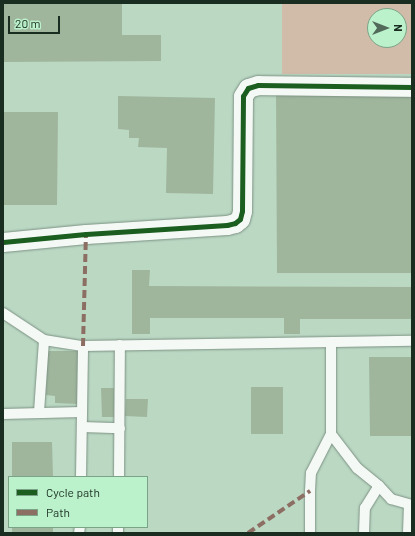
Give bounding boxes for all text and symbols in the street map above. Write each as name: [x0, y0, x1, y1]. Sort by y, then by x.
scale bar: [10, 8, 62, 34]
north arrow: [367, 8, 407, 48]
text: 20 m: [15, 16, 41, 30]
text: N: [392, 24, 405, 32]
legend: [8, 476, 148, 528]
text: Cycle path: [46, 485, 100, 499]
text: Path: [46, 505, 70, 519]

